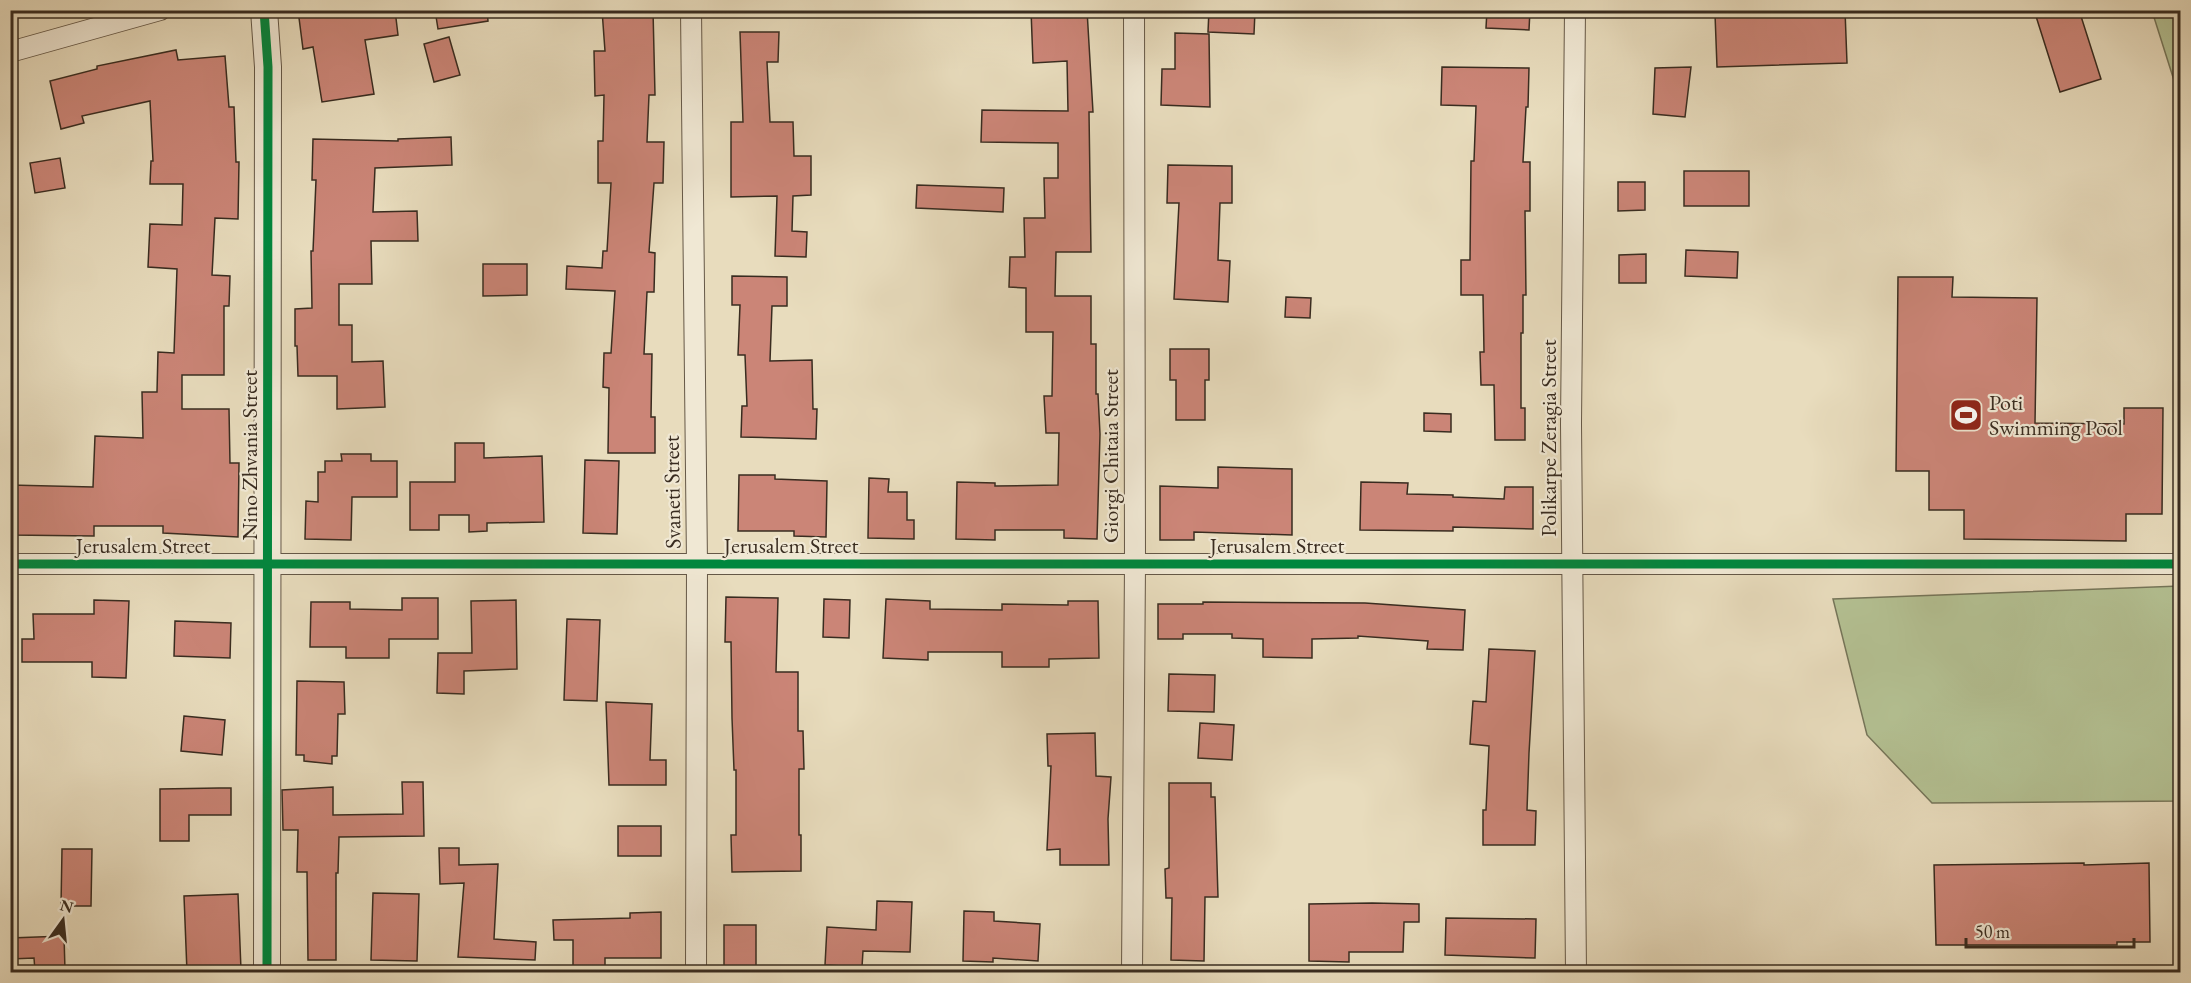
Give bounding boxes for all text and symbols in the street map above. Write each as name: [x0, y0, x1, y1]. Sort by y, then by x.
street label: Polikarpe Zeragia Street: [1534, 339, 1563, 537]
street label: Giorgi Chitaia Street: [1096, 369, 1125, 543]
street label: Nino Zhvania Street: [235, 370, 264, 540]
place label: Poti Swimming Pool: [1989, 388, 2123, 442]
sports icon: Poti Swimming Pool: [1948, 397, 1984, 433]
street label: Svaneti Street: [657, 435, 687, 549]
street label: Jerusalem Street: [74, 531, 210, 560]
street label: Jerusalem Street: [722, 531, 858, 560]
street label: Jerusalem Street: [1208, 531, 1344, 560]
north arrow: [33, 890, 93, 950]
text: N: [58, 894, 76, 918]
scale bar: [1966, 911, 2134, 949]
text: 50 m: [1975, 920, 2010, 943]

